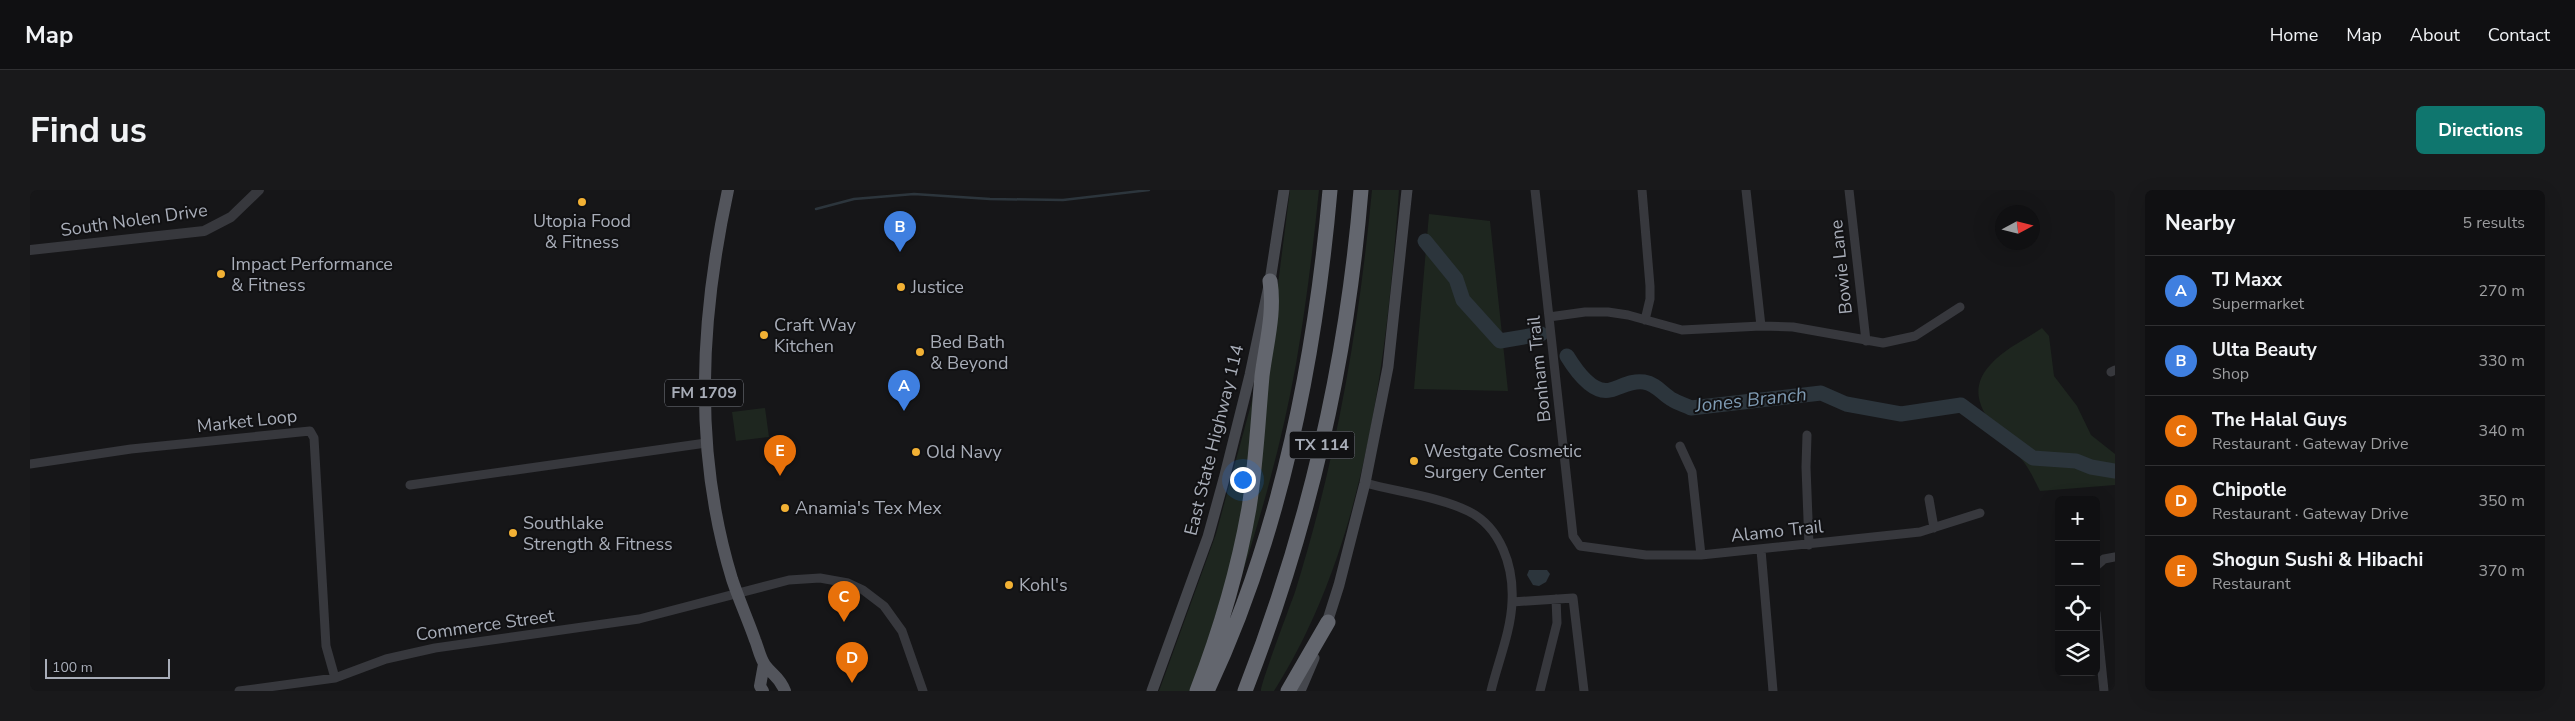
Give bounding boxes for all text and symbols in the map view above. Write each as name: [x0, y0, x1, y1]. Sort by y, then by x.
text: Map: [25, 19, 73, 51]
text: Home: [2270, 23, 2318, 47]
text: Map: [2346, 23, 2382, 47]
text: About: [2410, 23, 2460, 47]
text: Contact: [2488, 23, 2550, 47]
button: Directions: [2416, 106, 2545, 154]
text: Find us: [30, 107, 147, 154]
marker: Utopia Food & Fitness: [576, 196, 588, 208]
street label: South Nolen Drive: [59, 198, 209, 242]
north arrow: [1995, 205, 2040, 250]
place label: Utopia Food & Fitness: [533, 209, 631, 254]
text: Nearby: [2165, 209, 2235, 237]
pin: B: [884, 211, 916, 252]
text: 5 results: [2463, 212, 2525, 234]
street label: Bowie Lane: [1824, 219, 1858, 315]
place label: Impact Performance & Fitness: [231, 252, 393, 297]
text: TJ Maxx: [2212, 267, 2282, 293]
marker: Impact Performance & Fitness: [215, 268, 227, 280]
place label: Justice: [910, 275, 964, 299]
text: A: [2175, 280, 2187, 302]
text: 270 m: [2478, 280, 2525, 302]
marker: Justice: [895, 281, 907, 293]
text: Supermarket: [2212, 293, 2304, 315]
place label: Craft Way Kitchen: [774, 313, 857, 358]
street label: Bonham Trail: [1521, 314, 1557, 423]
marker: Craft Way Kitchen: [758, 329, 770, 341]
place label: Bed Bath & Beyond: [930, 330, 1009, 375]
text: Ulta Beauty: [2212, 337, 2317, 363]
street label: East State Highway 114: [1179, 342, 1249, 538]
marker: Bed Bath & Beyond: [914, 346, 926, 358]
text: B: [2175, 350, 2187, 372]
text: 330 m: [2478, 350, 2525, 372]
text: Shop: [2212, 363, 2249, 385]
pin: A: [888, 370, 920, 411]
road number: FM 1709: [665, 380, 743, 407]
water label: Jones Branch: [1693, 381, 1808, 419]
street label: Market Loop: [196, 404, 298, 438]
text: The Halal Guys: [2212, 407, 2347, 433]
text: C: [2176, 420, 2186, 442]
text: 340 m: [2478, 420, 2525, 442]
road number: TX 114: [1290, 432, 1354, 458]
text: Restaurant · Gateway Drive: [2212, 433, 2408, 455]
pin: E: [764, 435, 796, 476]
place label: Westgate Cosmetic Surgery Center: [1424, 439, 1582, 484]
place label: Old Navy: [926, 440, 1003, 464]
marker: Old Navy: [910, 446, 922, 458]
marker: Westgate Cosmetic Surgery Center: [1408, 455, 1420, 467]
your location: [1230, 467, 1256, 493]
text: Chipotle: [2212, 477, 2287, 503]
text: D: [2175, 490, 2187, 512]
text: 350 m: [2478, 490, 2525, 512]
place label: Anamia's Tex Mex: [795, 496, 942, 520]
map controls: [2055, 496, 2100, 676]
button: +: [2055, 496, 2100, 541]
marker: Anamia's Tex Mex: [779, 502, 791, 514]
text: Restaurant · Gateway Drive: [2212, 503, 2408, 525]
place label: Southlake Strength & Fitness: [523, 511, 673, 556]
street label: Alamo Trail: [1730, 514, 1825, 548]
marker: Southlake Strength & Fitness: [507, 527, 519, 539]
button: −: [2055, 541, 2100, 586]
text: Shogun Sushi & Hibachi: [2212, 547, 2423, 573]
text: E: [2176, 560, 2186, 582]
text: 370 m: [2478, 560, 2525, 582]
place label: Kohl's: [1019, 573, 1068, 597]
text: Restaurant: [2212, 573, 2291, 595]
marker: Kohl's: [1003, 579, 1015, 591]
pin: C: [828, 581, 860, 622]
button: locate: [2055, 586, 2100, 631]
street label: Commerce Street: [414, 603, 557, 647]
button: layers: [2055, 631, 2100, 676]
pin: D: [836, 642, 868, 683]
scale bar: [45, 656, 170, 679]
text: 100 m: [52, 658, 93, 677]

